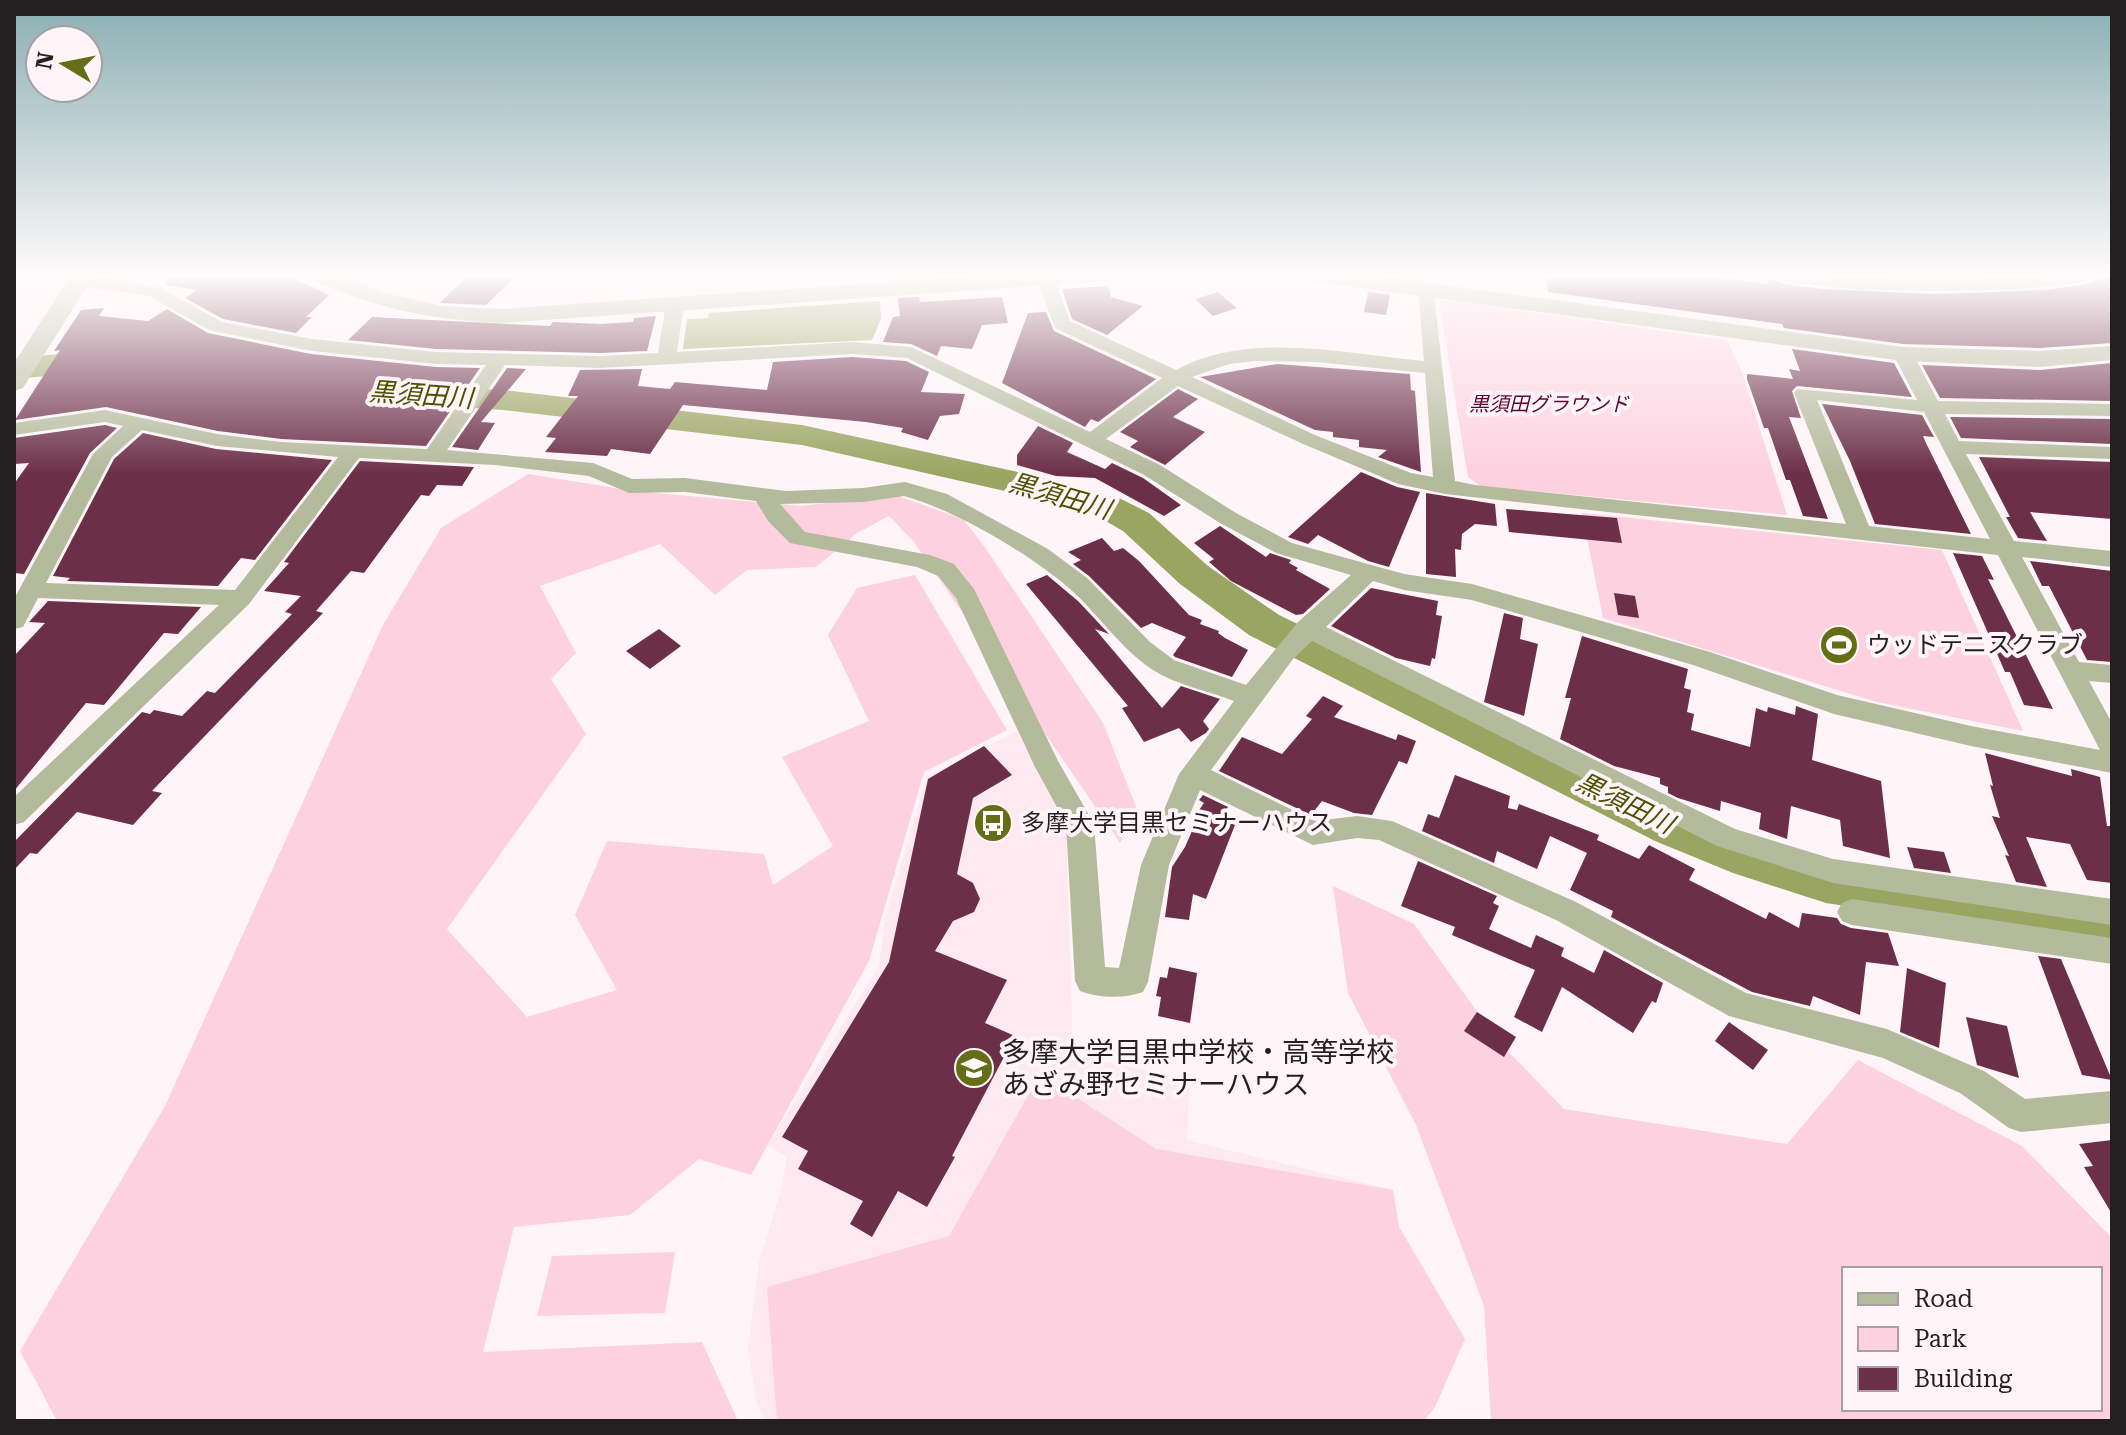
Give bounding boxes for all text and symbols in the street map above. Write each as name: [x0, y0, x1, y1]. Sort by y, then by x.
north arrow: [24, 24, 104, 104]
text: N: [31, 50, 59, 71]
water label: 黒須田川: [368, 376, 477, 414]
park label: 黒須田グラウンド: [1469, 392, 1630, 416]
water label: 黒須田川: [1006, 467, 1117, 526]
sports icon: ウッドテニスクラブ: [1818, 624, 1860, 666]
place label: ウッドテニスクラブ: [1867, 631, 2083, 659]
water label: 黒須田川: [1572, 767, 1681, 841]
bus stop icon: 多摩大学目黒セミナーハウス: [972, 802, 1014, 844]
place label: 多摩大学目黒セミナーハウス: [1021, 809, 1333, 837]
place label: 多摩大学目黒中学校・高等学校 あざみ野セミナーハウス: [1002, 1036, 1394, 1101]
school or university icon: 多摩大学目黒中学校・高等学校 あざみ野セミナーハウス: [953, 1047, 995, 1089]
legend: [1842, 1267, 2102, 1411]
text: Road: [1914, 1285, 1973, 1313]
text: Park: [1914, 1325, 1967, 1353]
text: Building: [1914, 1365, 2012, 1393]

